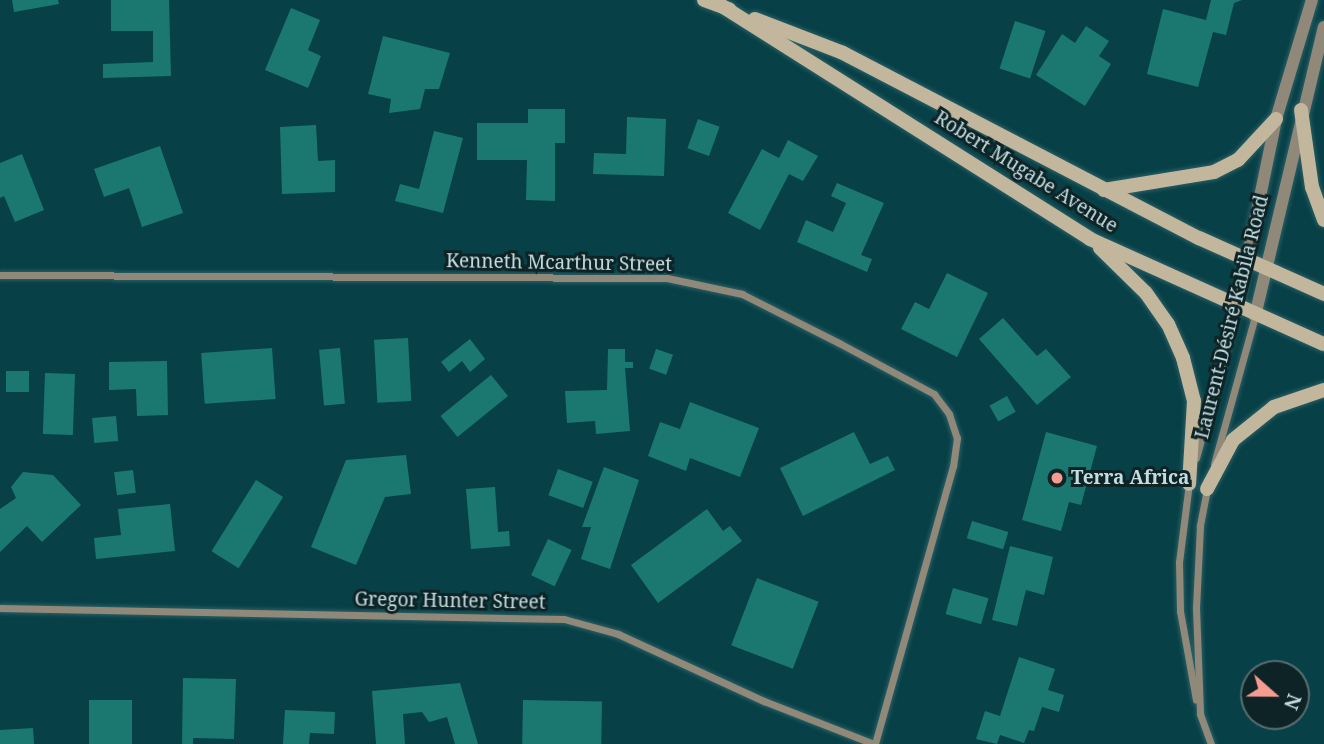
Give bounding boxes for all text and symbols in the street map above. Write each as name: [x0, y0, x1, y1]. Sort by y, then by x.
street label: Robert Mugabe Avenue: [930, 106, 1122, 238]
street label: Laurent-Désiré Kabila Road: [1191, 193, 1273, 441]
street label: Kenneth Mcarthur Street: [446, 250, 672, 276]
place label: Terra Africa: [1071, 467, 1189, 489]
marker: Terra Africa: [1049, 470, 1065, 486]
street label: Gregor Hunter Street: [354, 588, 546, 614]
north arrow: [1240, 660, 1310, 730]
text: N: [1278, 690, 1308, 713]

